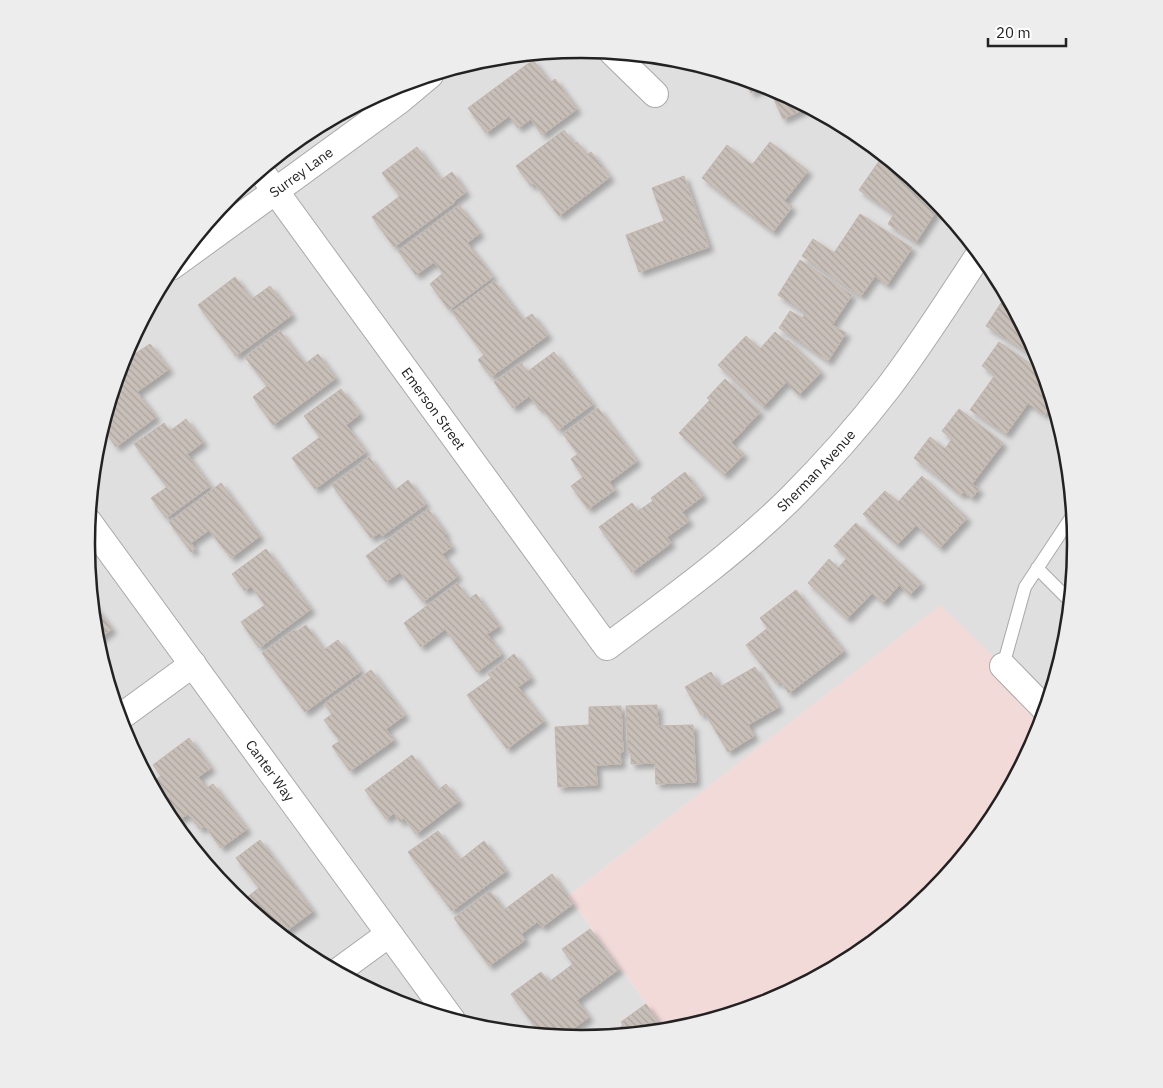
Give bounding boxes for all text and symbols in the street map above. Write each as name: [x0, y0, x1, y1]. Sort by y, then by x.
scale bar: [988, 15, 1066, 47]
text: 20 m: [996, 23, 1031, 42]
street label: Surrey Lane: [266, 143, 337, 201]
street label: Emerson Street: [398, 364, 470, 453]
street label: Sherman Avenue: [773, 426, 860, 516]
street label: Canter Way: [242, 736, 299, 805]

